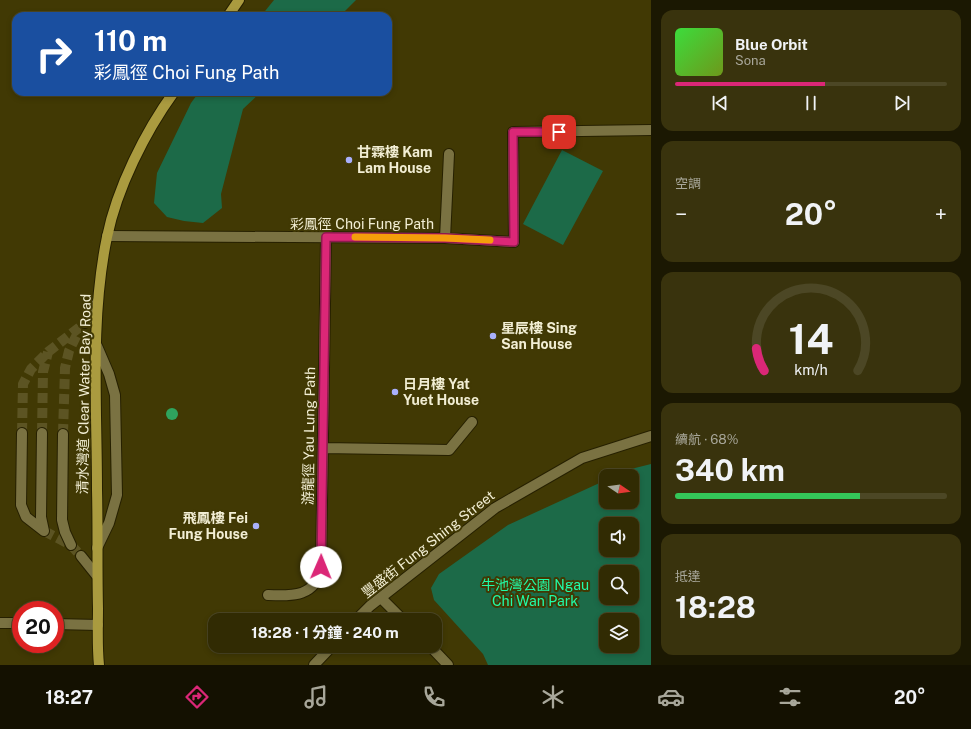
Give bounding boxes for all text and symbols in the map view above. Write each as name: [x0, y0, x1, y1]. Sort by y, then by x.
text: 110 m: [94, 24, 167, 57]
icon: right: [28, 28, 80, 80]
text: Blue Orbit: [735, 36, 808, 53]
text: Sona: [735, 53, 766, 68]
text: 彩鳳徑 Choi Fung Path: [94, 62, 279, 83]
icon: previous: [709, 92, 731, 114]
icon: pause: [800, 92, 822, 114]
icon: next: [891, 92, 913, 114]
pin: [542, 115, 576, 149]
icon: arrive: [548, 121, 570, 143]
place label: 甘霖樓 Kam Lam House: [357, 144, 433, 176]
marker: 甘霖樓 Kam Lam House: [344, 155, 354, 165]
text: 空調: [675, 176, 701, 191]
text: 20°: [785, 196, 837, 232]
text: −: [675, 201, 687, 227]
text: +: [935, 201, 947, 227]
street label: 彩鳳徑 Choi Fung Path: [290, 216, 434, 232]
street label: 清水灣道 Clear Water Bay Road: [74, 294, 94, 494]
text: 14: [788, 313, 834, 362]
place label: 星辰樓 Sing San House: [501, 320, 577, 352]
marker: 星辰樓 Sing San House: [488, 331, 498, 341]
text: km/h: [794, 360, 828, 377]
street label: 游龍徑 Yau Lung Path: [300, 367, 318, 505]
place label: 日月樓 Yat Yuet House: [403, 376, 479, 408]
marker: 日月樓 Yat Yuet House: [390, 387, 400, 397]
text: 續航 · 68%: [675, 432, 738, 447]
text: 340 km: [675, 452, 785, 488]
north arrow: [599, 469, 639, 509]
map controls: [599, 469, 639, 653]
street label: 豐盛街 Fung Shing Street: [358, 487, 498, 601]
place label: 飛鳳樓 Fei Fung House: [169, 510, 248, 542]
button: sound: [599, 517, 639, 557]
marker: 飛鳳樓 Fei Fung House: [251, 521, 261, 531]
position arrow: [300, 546, 342, 588]
button: search: [599, 565, 639, 605]
text: 抵達: [675, 569, 701, 584]
park label: 牛池灣公園 Ngau Chi Wan Park: [481, 577, 589, 609]
text: 18:28: [675, 589, 756, 625]
speed limit sign: 20: [12, 601, 64, 653]
button: layers: [599, 613, 639, 653]
text: 18:28 · 1 分鐘 · 240 m: [251, 624, 399, 641]
icon: directions: [183, 683, 211, 711]
icon: music: [302, 683, 330, 711]
icon: phone: [420, 683, 448, 711]
icon: climate: [539, 683, 567, 711]
icon: car: [657, 683, 685, 711]
icon: filters: [776, 683, 804, 711]
text: 18:27: [45, 687, 93, 708]
text: 20°: [894, 687, 926, 708]

